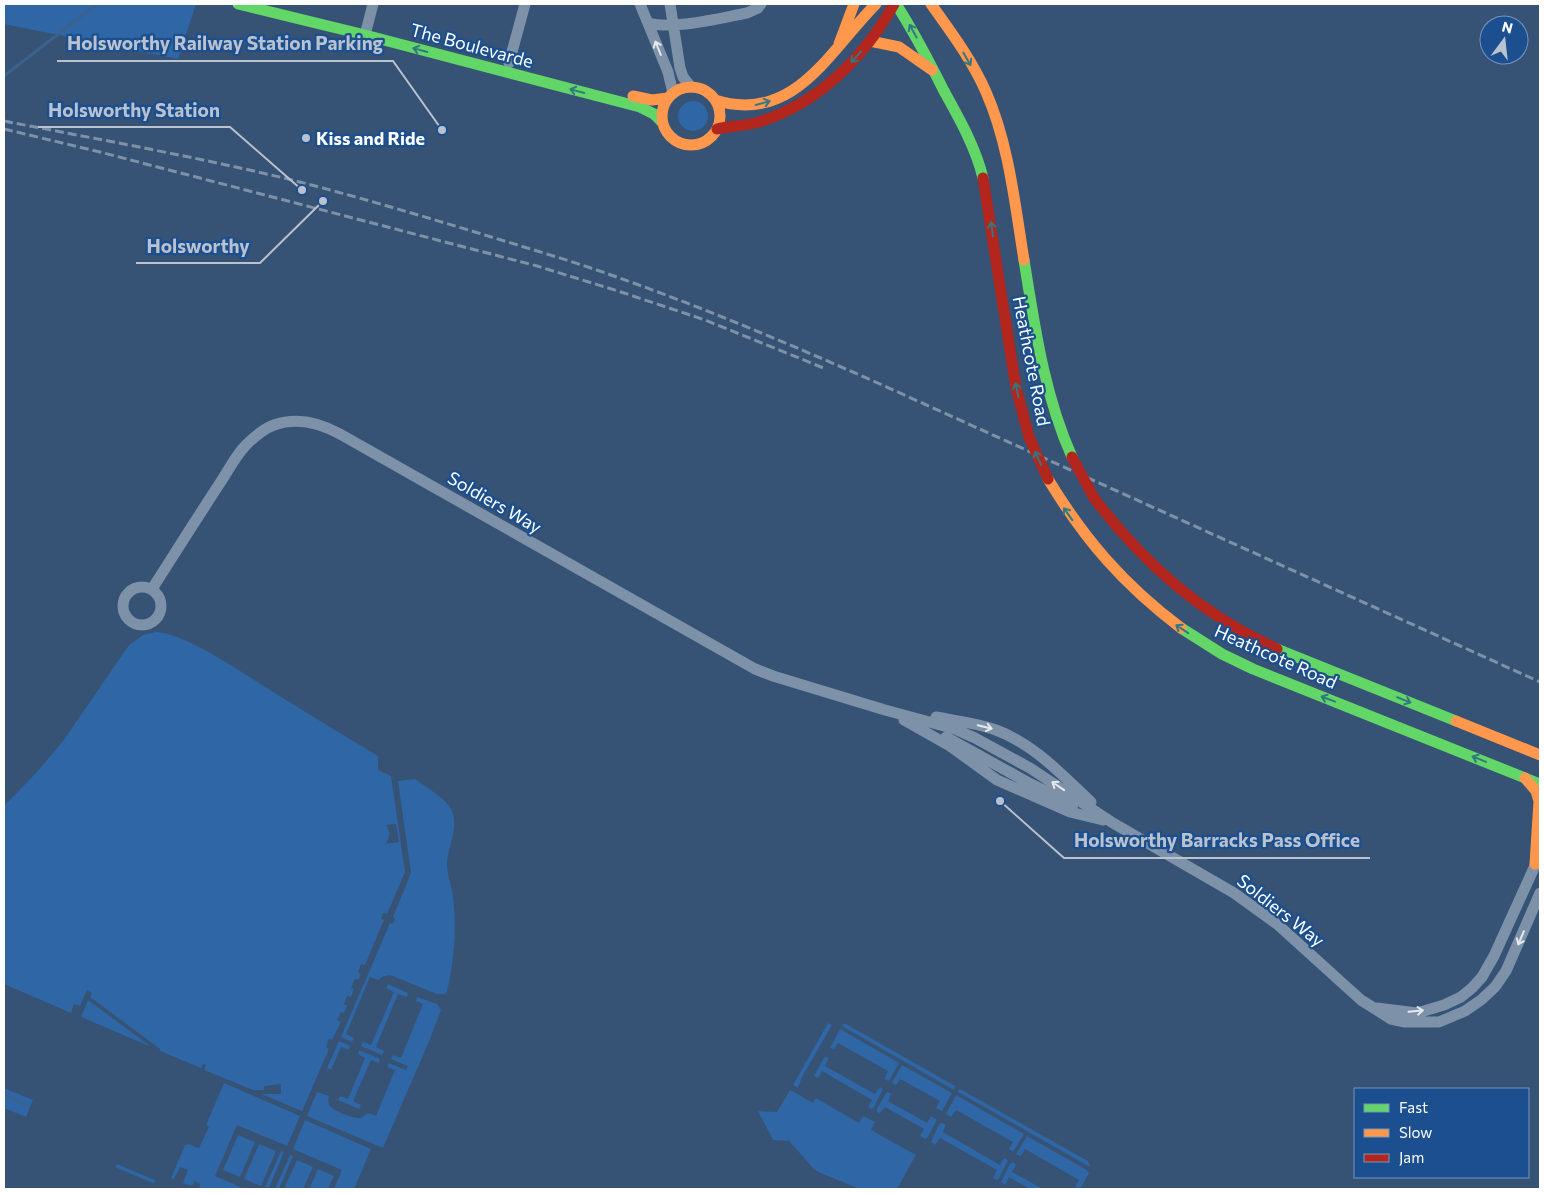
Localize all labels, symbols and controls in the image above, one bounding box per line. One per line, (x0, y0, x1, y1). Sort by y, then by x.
north arrow (1479, 15, 1529, 65)
text: N (1500, 17, 1515, 37)
street label: The Boulevarde (408, 18, 536, 72)
one-way arrow (908, 24, 917, 39)
callout: Holsworthy Railway Station Parking (57, 27, 393, 61)
text: Holsworthy Railway Station Parking (67, 31, 384, 54)
one-way arrow (653, 41, 662, 56)
one-way arrow (412, 44, 428, 54)
one-way arrow (850, 51, 862, 64)
one-way arrow (963, 51, 973, 65)
one-way arrow (569, 86, 585, 95)
callout: Holsworthy Station (38, 93, 230, 127)
text: Holsworthy Station (48, 98, 220, 121)
one-way arrow (754, 98, 770, 108)
place label: Kiss and Ride (316, 127, 425, 149)
marker: Kiss and Ride (300, 132, 312, 144)
one-way arrow (986, 221, 996, 237)
callout: Holsworthy (136, 229, 260, 263)
text: Holsworthy (146, 234, 250, 257)
street label: Heathcote Road (1009, 294, 1055, 428)
one-way arrow (1011, 382, 1021, 398)
one-way arrow (1033, 451, 1043, 466)
street label: Soldiers Way (444, 466, 546, 538)
one-way arrow (1063, 507, 1074, 521)
street label: Heathcote Road (1211, 619, 1341, 693)
one-way arrow (1175, 624, 1189, 634)
one-way arrow (1321, 694, 1337, 703)
one-way arrow (1396, 696, 1411, 705)
one-way arrow (976, 722, 992, 732)
one-way arrow (1472, 754, 1487, 763)
one-way arrow (1051, 781, 1065, 791)
callout: Holsworthy Barracks Pass Office (1064, 824, 1370, 858)
text: Holsworthy Barracks Pass Office (1074, 828, 1360, 851)
street label: Soldiers Way (1233, 869, 1329, 951)
one-way arrow (1516, 930, 1526, 945)
one-way arrow (1408, 1006, 1424, 1016)
legend (1354, 1088, 1529, 1178)
text: Fast (1399, 1098, 1428, 1116)
text: Slow (1399, 1123, 1432, 1141)
text: Jam (1399, 1148, 1424, 1166)

